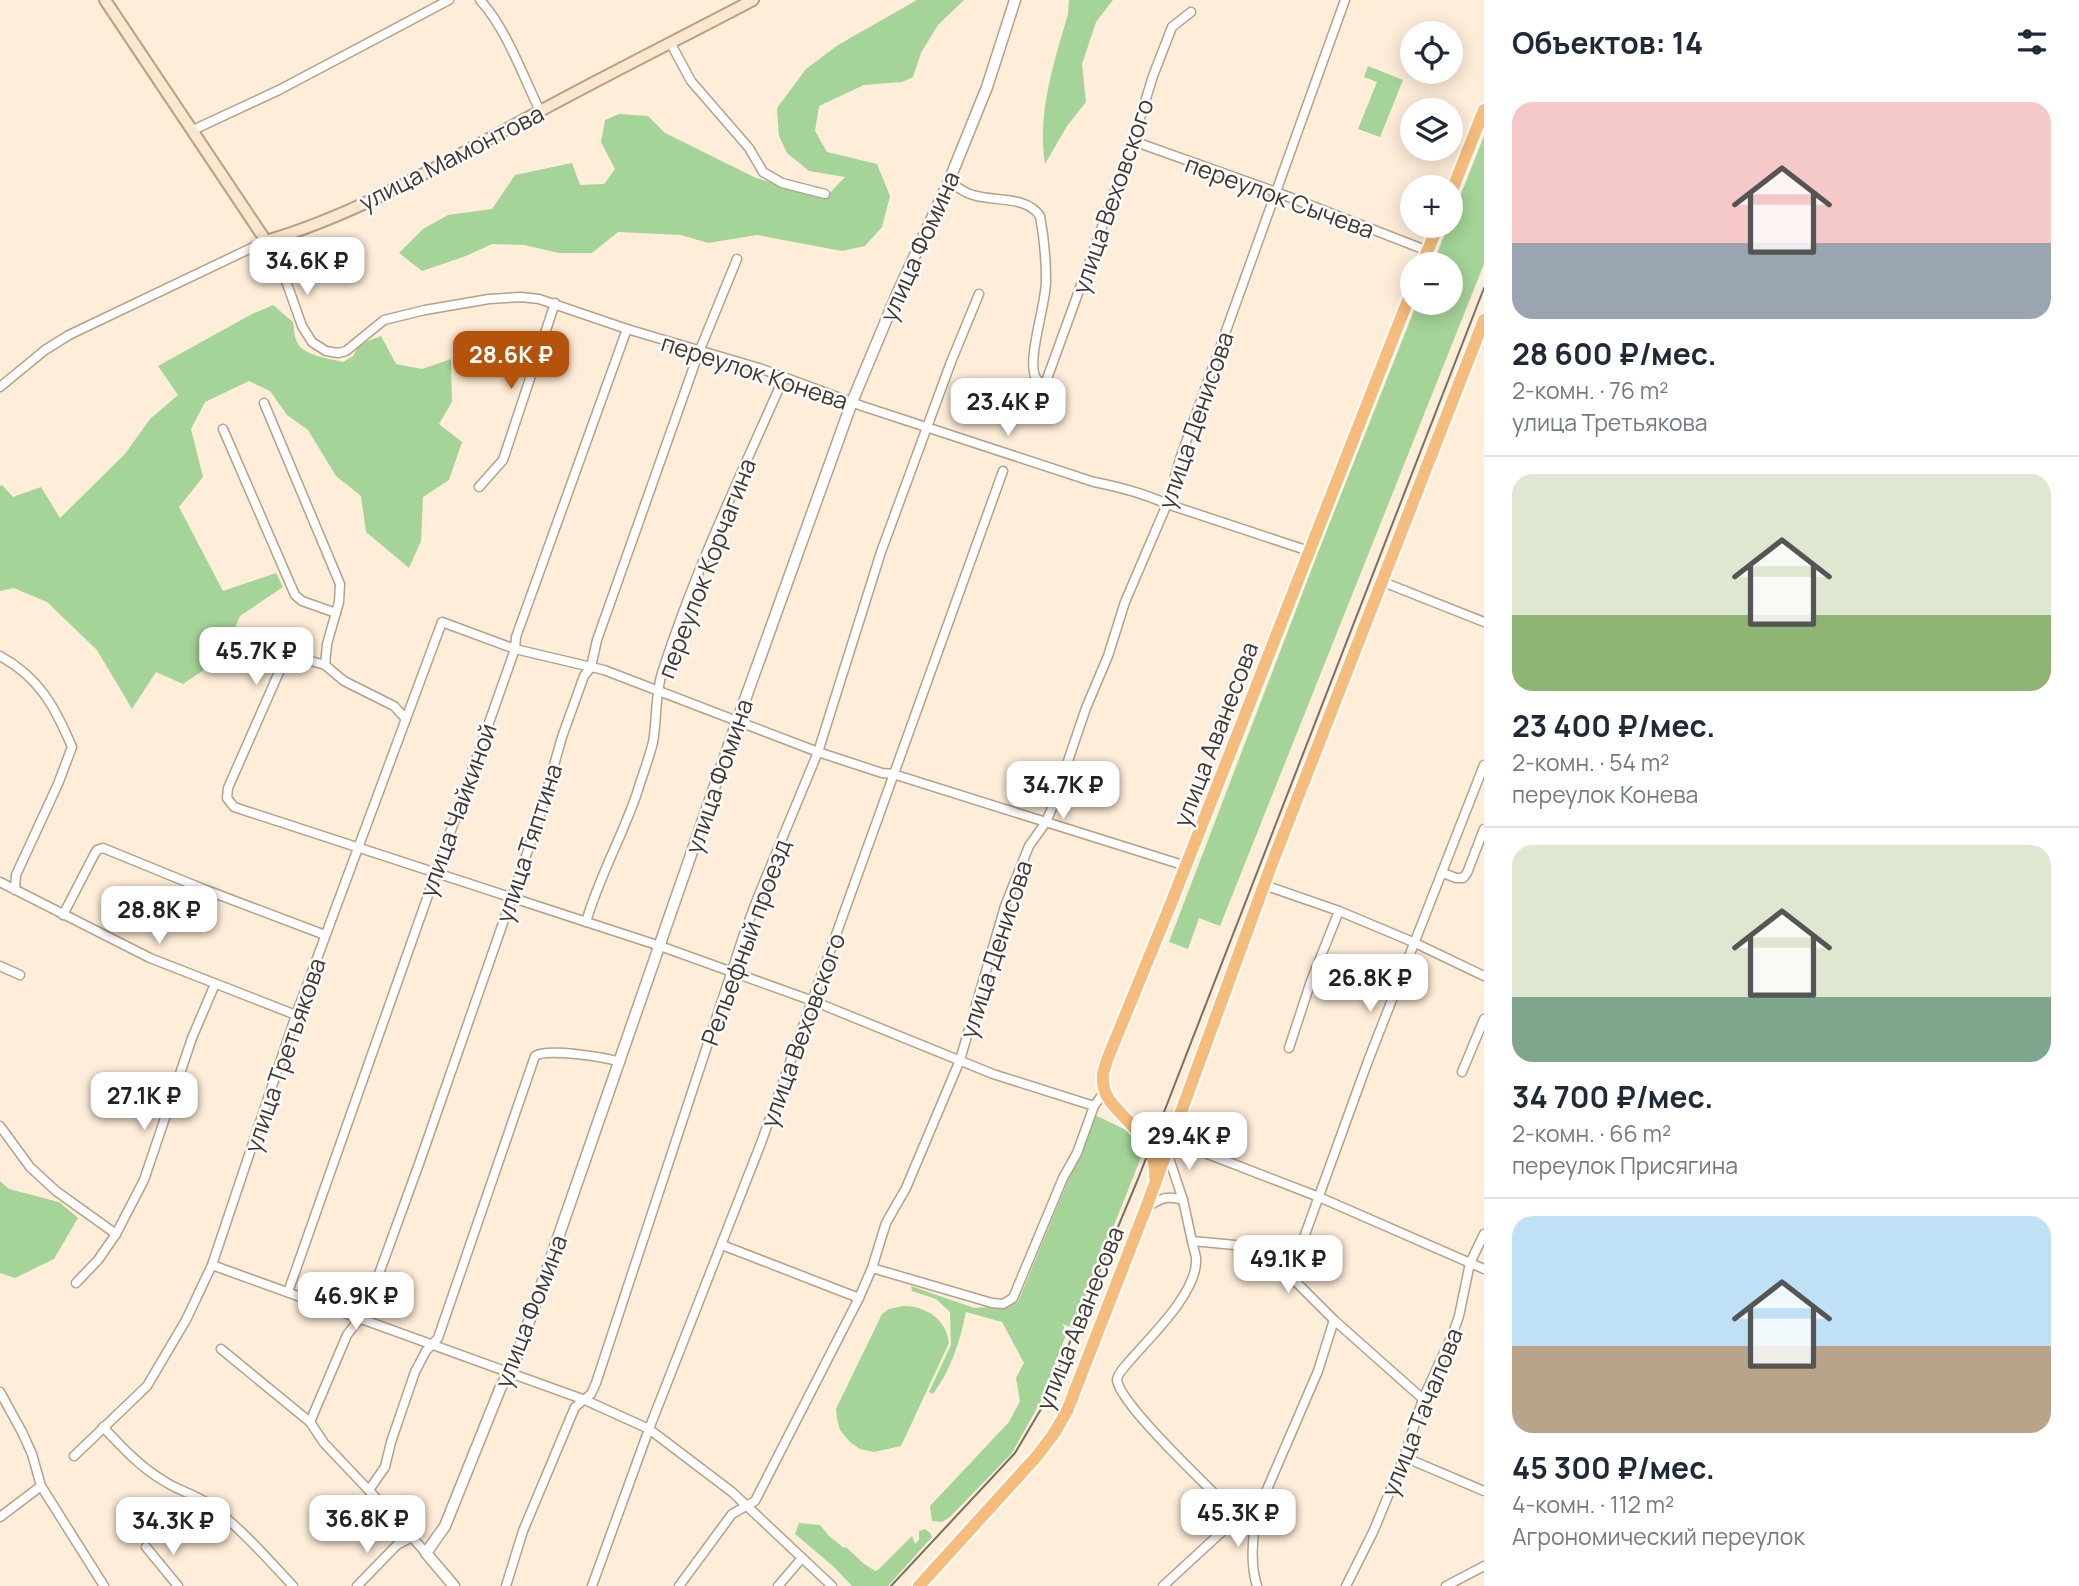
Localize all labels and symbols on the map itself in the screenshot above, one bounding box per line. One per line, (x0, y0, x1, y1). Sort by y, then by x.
street label: улица Веховского (1063, 94, 1161, 298)
street label: улица Мамонтова (353, 96, 549, 218)
street label: переулок Сычева (1181, 146, 1379, 246)
street label: улица Фомина (871, 165, 967, 327)
pin: 34.6K ₽ (242, 238, 372, 297)
street label: переулок Конева (657, 325, 853, 417)
street label: улица Денисова (1149, 327, 1241, 513)
pin: 28.6K ₽ (446, 332, 576, 391)
pin: 23.4K ₽ (943, 378, 1073, 438)
street label: переулок Корчагина (649, 453, 763, 683)
pin: 45.7K ₽ (191, 628, 321, 687)
street label: улица Аванесова (1165, 637, 1265, 831)
street label: улица Фомина (676, 694, 760, 858)
street label: улица Чайкиной (410, 719, 504, 901)
street label: улица Тяптина (487, 759, 569, 927)
pin: 34.7K ₽ (998, 762, 1128, 821)
street label: Рельефный проезд (692, 834, 798, 1050)
street label: улица Денисова (951, 856, 1039, 1042)
pin: 28.8K ₽ (94, 886, 224, 946)
street label: улица Веховского (752, 928, 852, 1132)
street label: улица Третьякова (235, 953, 333, 1157)
pin: 26.8K ₽ (1305, 954, 1435, 1014)
pin: 27.1K ₽ (79, 1072, 209, 1132)
pin: 29.4K ₽ (1124, 1112, 1254, 1172)
street label: улица Аванесова (1027, 1221, 1131, 1415)
street label: улица Фомина (486, 1230, 574, 1392)
pin: 49.1K ₽ (1223, 1236, 1353, 1295)
pin: 46.9K ₽ (291, 1272, 421, 1332)
street label: улица Тачалова (1372, 1323, 1470, 1501)
pin: 45.3K ₽ (1173, 1490, 1303, 1549)
pin: 36.8K ₽ (302, 1496, 432, 1555)
pin: 34.3K ₽ (108, 1498, 238, 1557)

